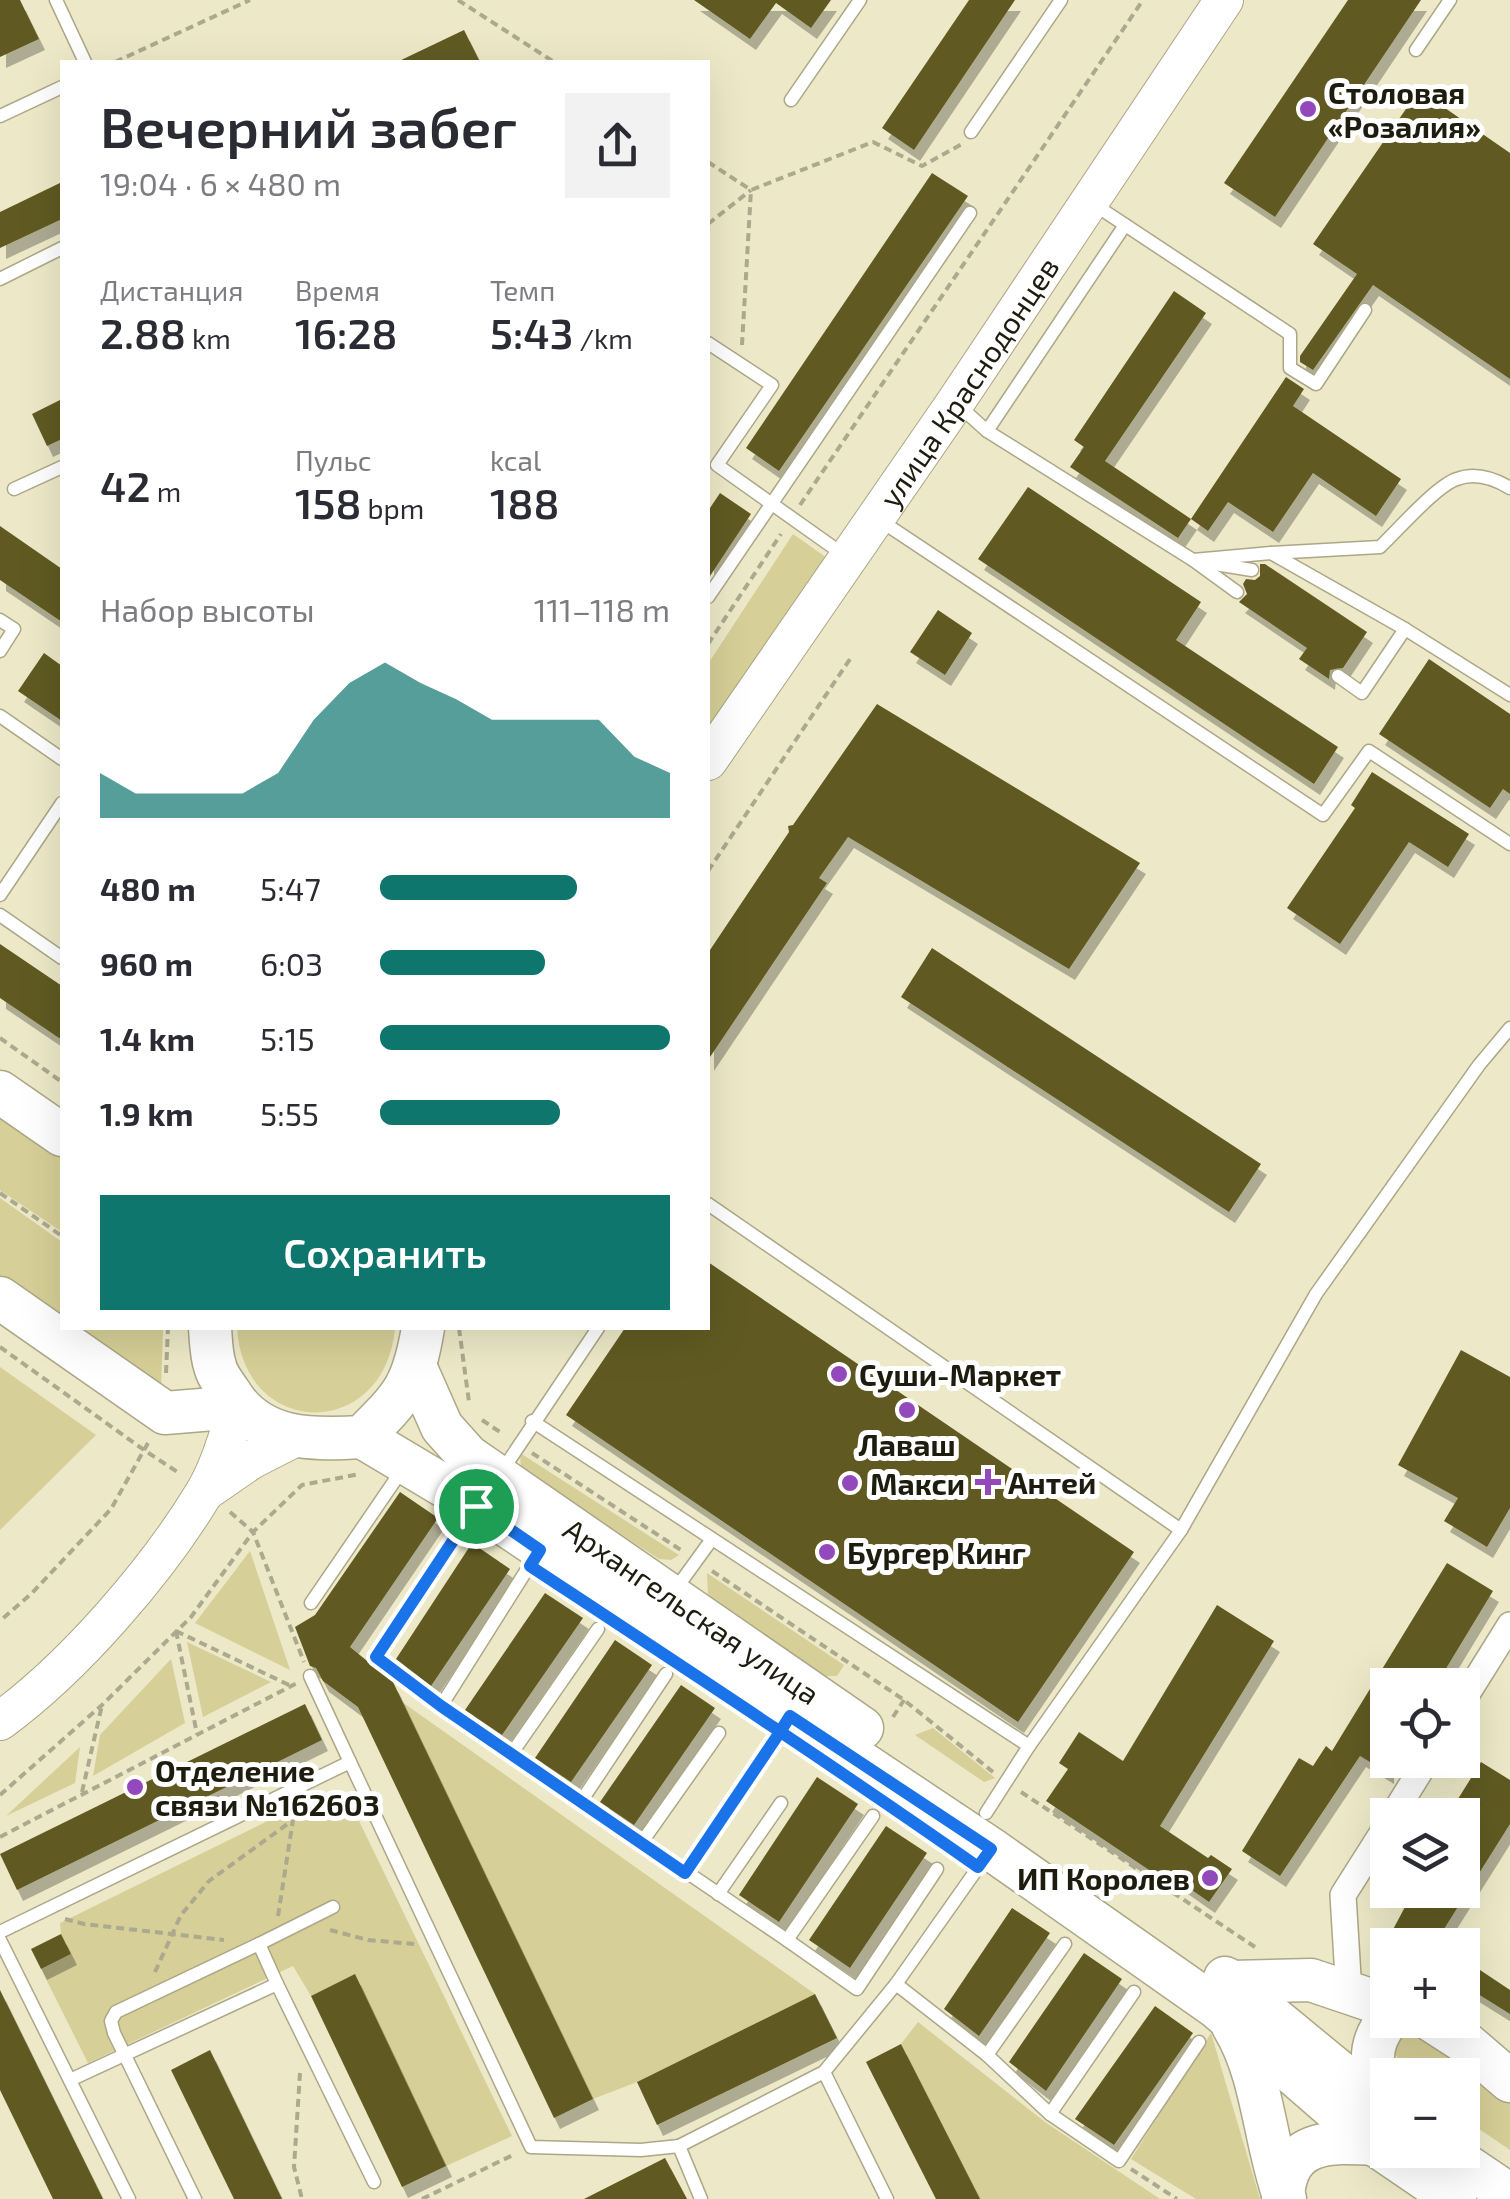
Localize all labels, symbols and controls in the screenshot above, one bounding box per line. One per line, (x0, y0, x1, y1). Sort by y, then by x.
place label: Столовая «Розалия» (1328, 74, 1481, 144)
text: Вечерний забег (100, 93, 517, 159)
button: share (565, 93, 670, 198)
marker: Столовая «Розалия» (1297, 98, 1319, 120)
text: 19:04 · 6 × 480 m (100, 164, 341, 202)
street label: улица Краснодонцев (871, 250, 1066, 514)
text: Дистанция (100, 273, 243, 307)
text: Время (295, 273, 380, 307)
text: Темп (490, 273, 555, 307)
text: 2.88 (100, 307, 186, 357)
text: 16:28 (295, 307, 397, 357)
text: 5:43 (490, 307, 573, 357)
text: km (186, 321, 231, 355)
text: /km (573, 321, 633, 355)
text: Пульс (295, 443, 372, 477)
text: kcal (490, 443, 541, 477)
text: 42 (100, 460, 150, 510)
text: m (150, 474, 181, 508)
text: 158 (295, 477, 361, 527)
text: 188 (490, 477, 559, 527)
text: bpm (361, 491, 424, 525)
text: Набор высоты (100, 590, 315, 628)
text: 111–118 m (534, 590, 670, 628)
text: 480 m (100, 869, 196, 907)
text: 5:47 (260, 869, 321, 907)
text: 960 m (100, 944, 193, 982)
text: 6:03 (260, 944, 323, 982)
text: 1.4 km (100, 1019, 195, 1057)
text: 5:15 (260, 1019, 315, 1057)
text: 1.9 km (100, 1094, 194, 1132)
text: 5:55 (260, 1094, 319, 1132)
button: Сохранить (100, 1195, 670, 1310)
place label: Суши-Маркет (859, 1356, 1061, 1393)
marker: Суши-Маркет (828, 1363, 850, 1385)
marker: Лаваш (896, 1399, 918, 1421)
place label: Лаваш (858, 1426, 956, 1462)
pin (434, 1464, 519, 1549)
place label: Антей (1008, 1464, 1096, 1500)
place label: Макси (870, 1465, 965, 1501)
marker: Антей (977, 1471, 999, 1493)
marker: Макси (839, 1472, 861, 1494)
icon: arrive (449, 1479, 504, 1534)
street label: Архангельская улица (557, 1510, 827, 1711)
place label: Бургер Кинг (847, 1534, 1026, 1571)
marker: Бургер Кинг (816, 1541, 838, 1563)
map controls (1370, 1668, 1480, 2168)
button: locate (1370, 1668, 1480, 1778)
place label: Отделение связи №162603 (155, 1752, 380, 1822)
marker: Отделение связи №162603 (124, 1776, 146, 1798)
button: layers (1370, 1798, 1480, 1908)
place label: ИП Королев (1017, 1860, 1190, 1896)
marker: ИП Королев (1199, 1867, 1221, 1889)
button: + (1370, 1928, 1480, 2038)
button: − (1370, 2058, 1480, 2168)

